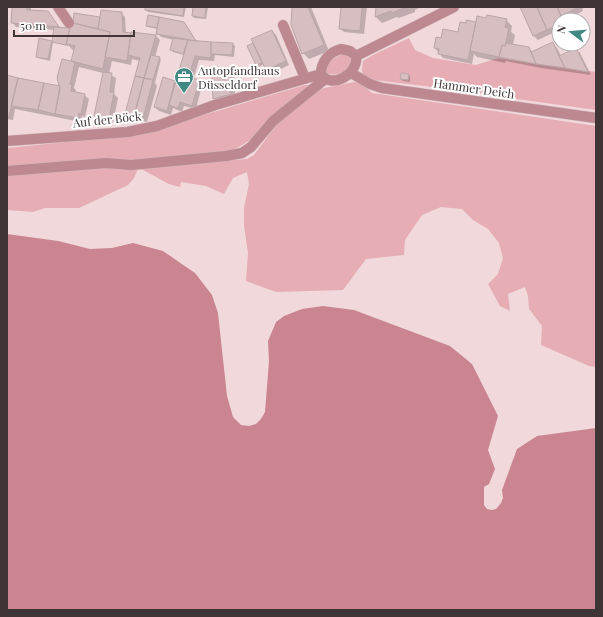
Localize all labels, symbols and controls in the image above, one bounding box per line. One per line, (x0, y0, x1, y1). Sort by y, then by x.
scale bar (14, 12, 134, 38)
north arrow (551, 12, 591, 52)
text: 50 m (20, 17, 46, 33)
text: N (553, 23, 569, 35)
place label: Autopfandhaus Düsseldorf (197, 62, 279, 92)
office icon: Autopfandhaus Düsseldorf (173, 66, 195, 94)
street label: Hammer Deich (432, 74, 516, 102)
street label: Auf der Böck (71, 107, 142, 131)

